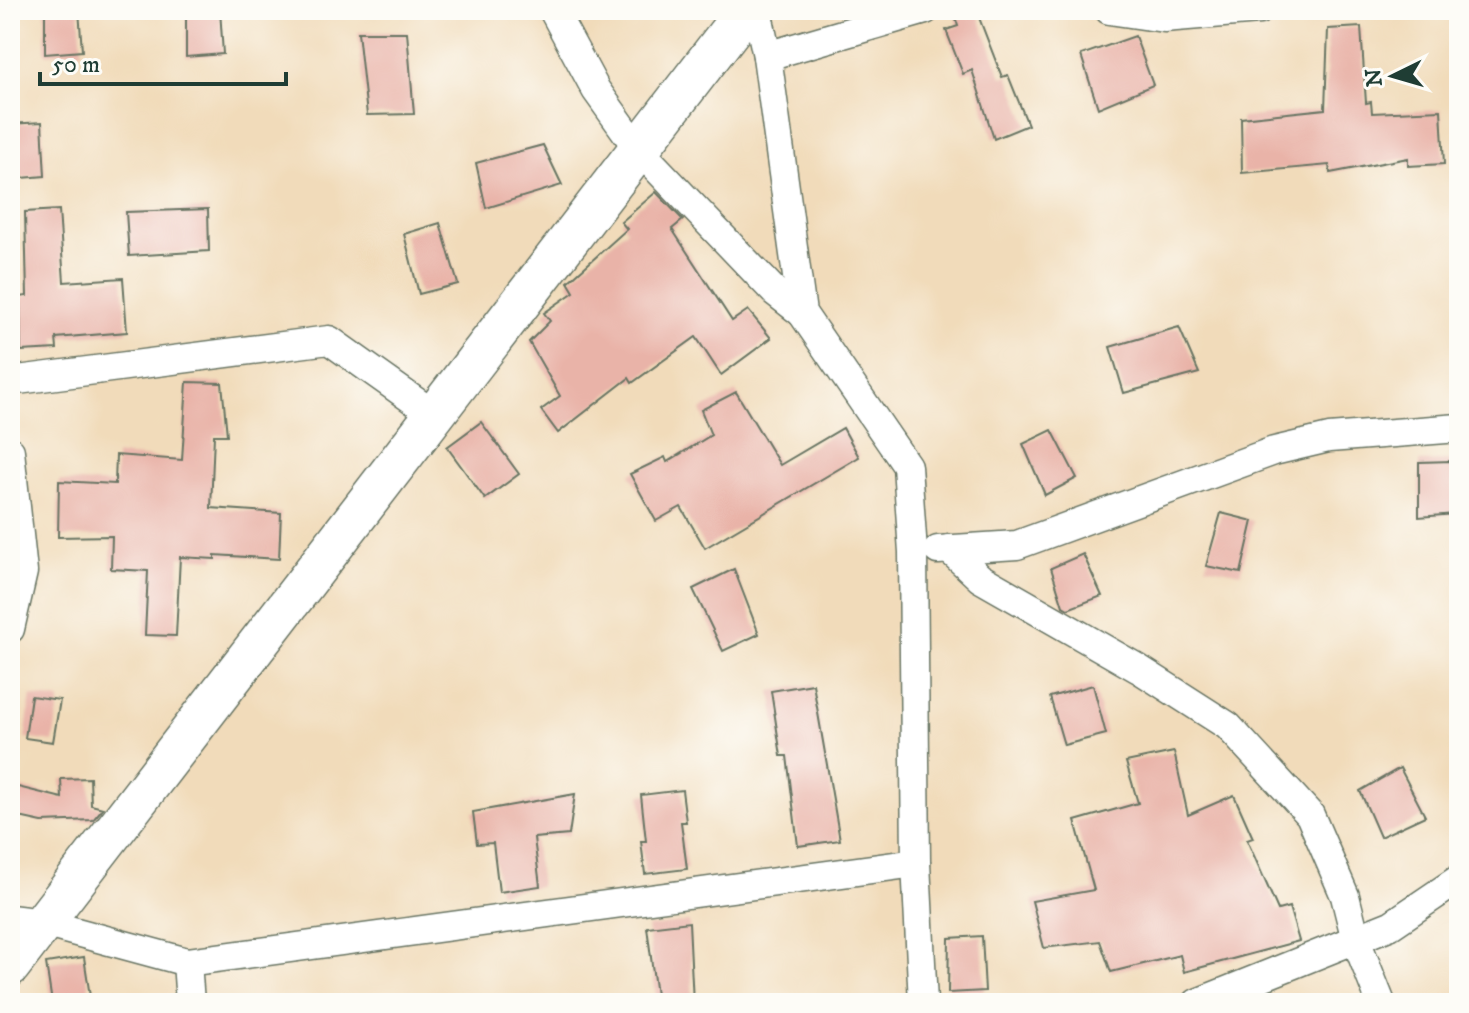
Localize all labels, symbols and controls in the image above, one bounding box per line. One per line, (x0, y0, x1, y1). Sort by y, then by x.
scale bar (40, 36, 286, 86)
north arrow (1353, 36, 1433, 116)
text: 50 m (52, 50, 100, 80)
text: N (1360, 67, 1389, 88)

